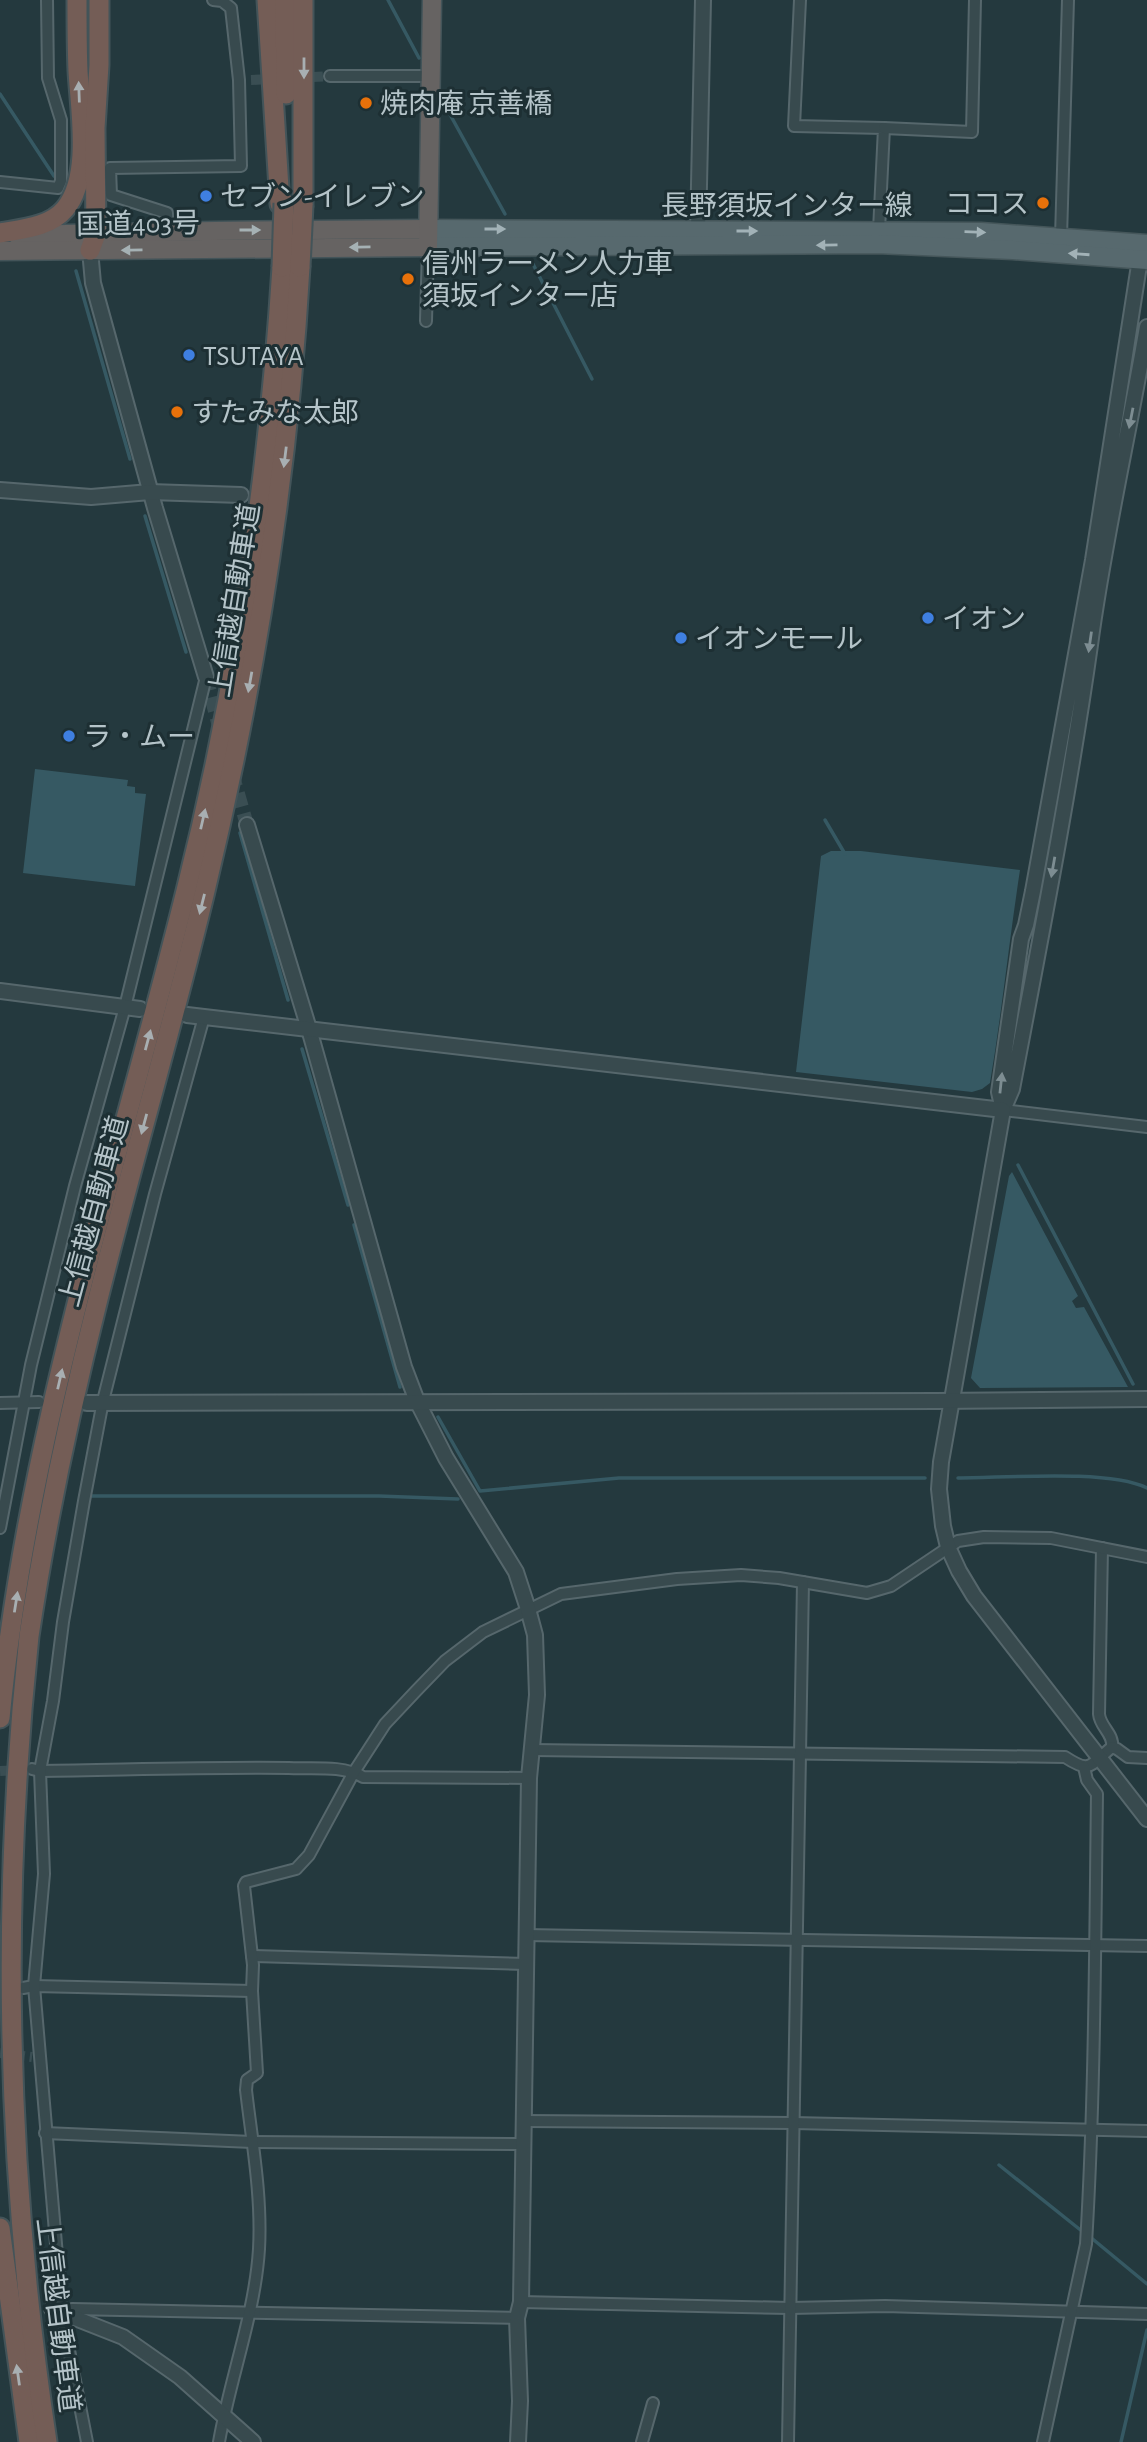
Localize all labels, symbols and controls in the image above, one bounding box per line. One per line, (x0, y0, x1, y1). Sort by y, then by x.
one-way arrow (298, 57, 310, 79)
one-way arrow (74, 81, 85, 103)
place label: 焼肉庵 京善橋 (380, 89, 553, 119)
marker: 焼肉庵 京善橋 (358, 95, 374, 111)
place label: セブン-イレブン (220, 182, 425, 212)
marker: セブン-イレブン (198, 188, 214, 204)
street label: 長野須坂インター線 (661, 191, 913, 221)
place label: ココス (945, 191, 1029, 219)
marker: ココス (1035, 195, 1051, 211)
street label: 国道403号 (76, 208, 200, 240)
one-way arrow (485, 223, 507, 235)
one-way arrow (239, 225, 261, 236)
one-way arrow (737, 225, 759, 237)
one-way arrow (964, 227, 986, 238)
one-way arrow (816, 239, 838, 250)
one-way arrow (348, 242, 370, 253)
one-way arrow (121, 244, 143, 256)
place label: 信州ラーメン人力車 須坂インター店 (422, 249, 673, 311)
one-way arrow (1068, 249, 1090, 260)
marker: 信州ラーメン人力車 須坂インター店 (400, 271, 416, 287)
place label: TSUTAYA (203, 343, 304, 371)
marker: TSUTAYA (181, 347, 197, 363)
place label: すたみな太郎 (191, 398, 359, 428)
marker: すたみな太郎 (169, 404, 185, 420)
one-way arrow (1125, 407, 1136, 429)
one-way arrow (279, 446, 290, 468)
street label: 上信越自動車道 (205, 501, 265, 699)
place label: イオン (942, 606, 1026, 634)
marker: イオン (920, 610, 936, 626)
place label: イオンモール (695, 626, 863, 654)
marker: イオンモール (673, 630, 689, 646)
one-way arrow (1085, 631, 1096, 653)
one-way arrow (245, 671, 256, 693)
place label: ラ・ムー (83, 724, 195, 752)
marker: ラ・ムー (61, 728, 77, 744)
one-way arrow (198, 808, 209, 830)
one-way arrow (1048, 856, 1059, 878)
one-way arrow (196, 893, 207, 915)
one-way arrow (143, 1029, 154, 1051)
one-way arrow (996, 1072, 1007, 1094)
street label: 上信越自動車道 (54, 1113, 134, 1310)
one-way arrow (138, 1114, 149, 1136)
one-way arrow (55, 1368, 66, 1390)
one-way arrow (10, 1591, 21, 1613)
street label: 上信越自動車道 (31, 2216, 85, 2414)
one-way arrow (13, 2363, 24, 2385)

